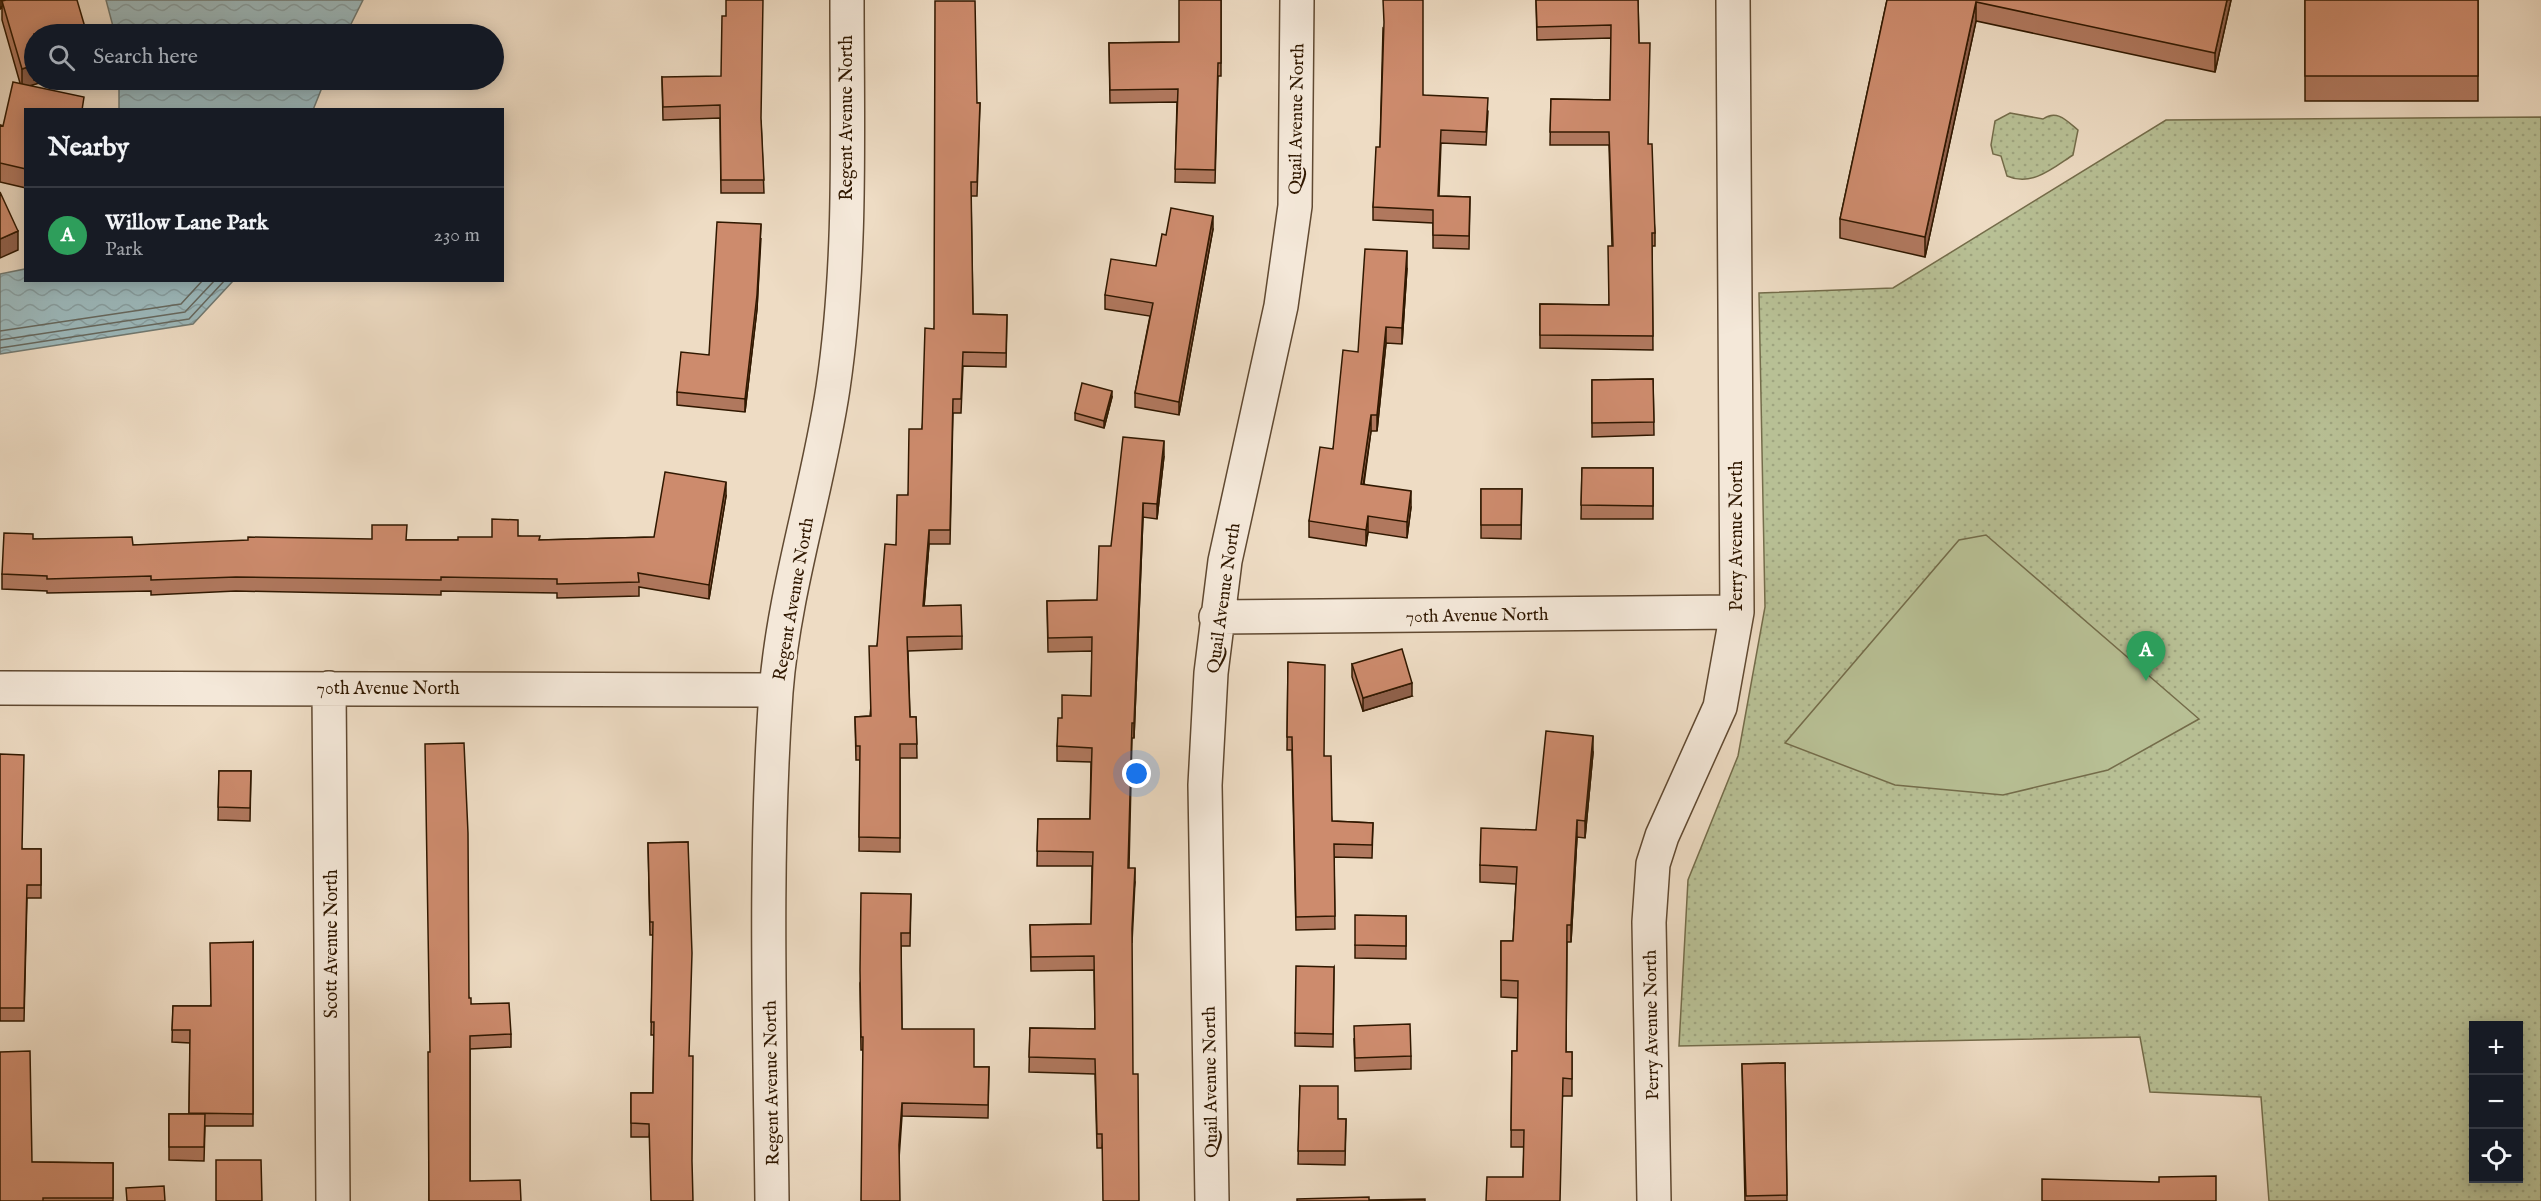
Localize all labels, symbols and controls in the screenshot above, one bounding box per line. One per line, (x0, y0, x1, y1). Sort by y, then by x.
search box (24, 24, 504, 90)
street label: Regent Avenue North (836, 35, 859, 201)
icon: search (45, 41, 78, 74)
text: Search here (93, 43, 198, 71)
street label: Quail Avenue North (1285, 43, 1310, 195)
text: Nearby (48, 131, 129, 164)
text: Willow Lane Park (105, 209, 268, 237)
text: A (61, 223, 74, 248)
text: 230 m (434, 223, 480, 248)
text: Park (105, 237, 143, 262)
street label: Perry Avenue North (1726, 460, 1749, 611)
street label: Regent Avenue North (769, 515, 820, 683)
street label: Quail Avenue North (1203, 521, 1246, 675)
street label: 70th Avenue North (1405, 604, 1549, 629)
pin: A (2126, 632, 2166, 681)
street label: 70th Avenue North (317, 678, 460, 701)
your location (1122, 759, 1151, 788)
street label: Scott Avenue North (321, 869, 344, 1018)
street label: Perry Avenue North (1640, 949, 1665, 1100)
street label: Regent Avenue North (760, 1000, 785, 1166)
street label: Quail Avenue North (1199, 1006, 1224, 1158)
map controls (2469, 1021, 2523, 1183)
button: + (2469, 1021, 2523, 1075)
button: − (2469, 1075, 2523, 1129)
button: locate (2469, 1129, 2523, 1183)

